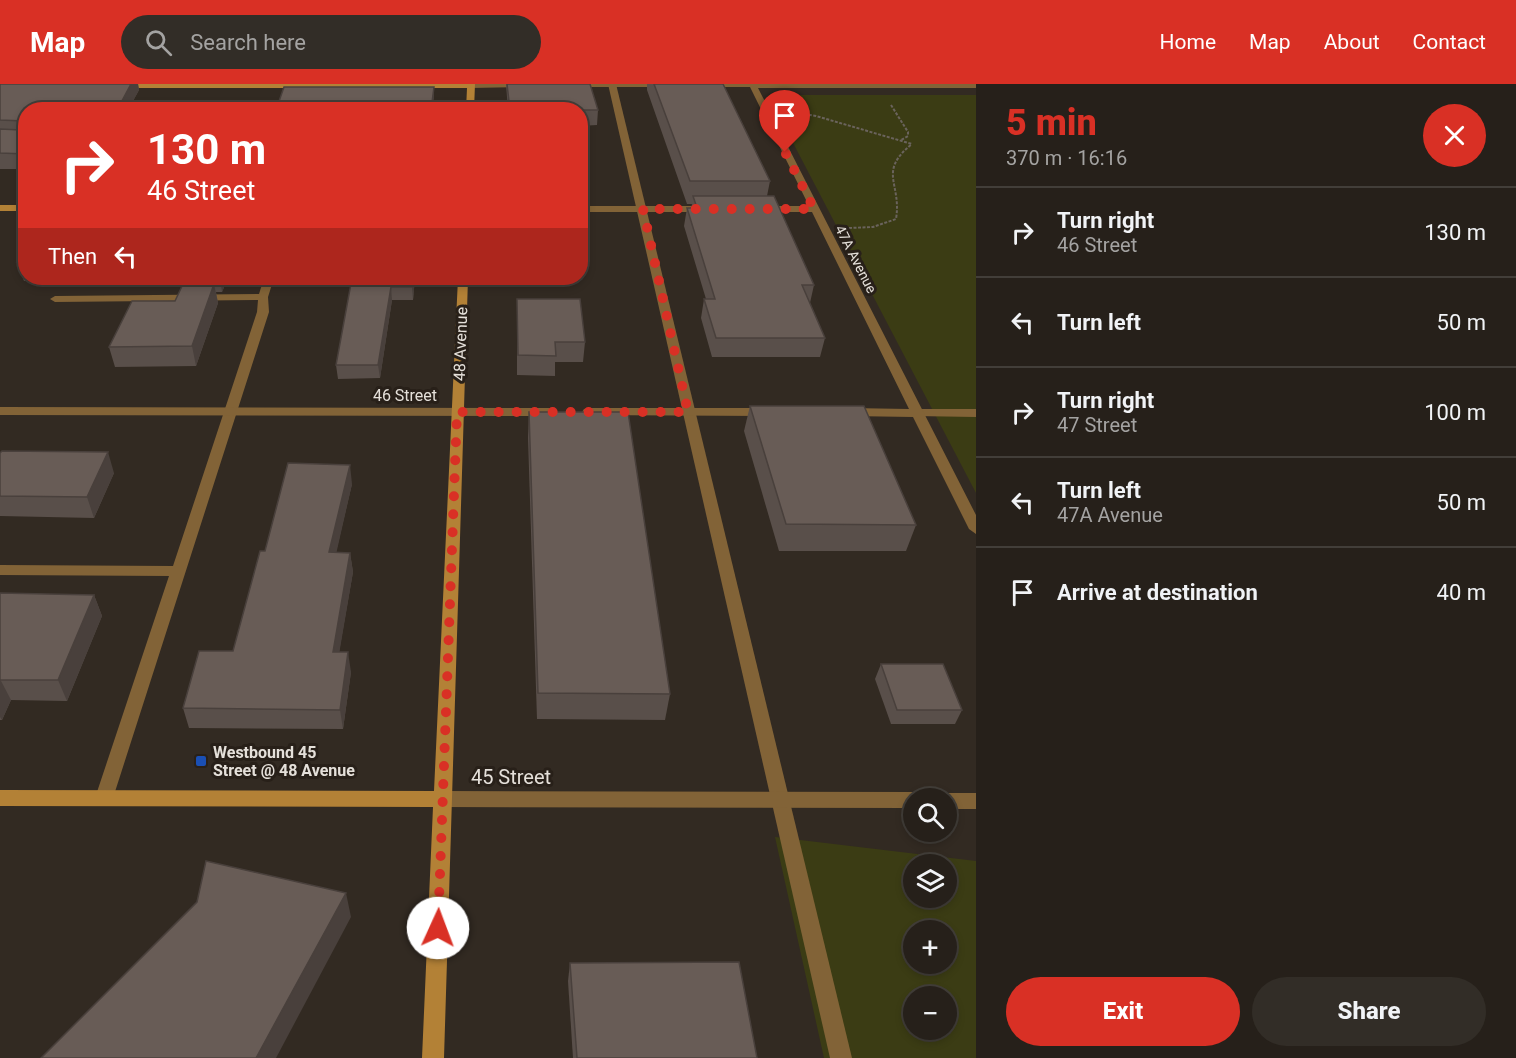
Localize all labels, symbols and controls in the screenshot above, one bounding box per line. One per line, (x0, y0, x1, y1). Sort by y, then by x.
search box (121, 15, 541, 69)
text: Map (30, 26, 85, 59)
icon: search (142, 26, 175, 59)
text: Search here (190, 30, 306, 55)
text: Home (1160, 30, 1216, 54)
text: Map (1249, 30, 1291, 54)
text: About (1324, 30, 1380, 54)
text: Contact (1413, 30, 1486, 54)
pin (759, 90, 810, 152)
icon: arrive (768, 99, 801, 132)
text: 5 min (1006, 102, 1097, 144)
button: close (1423, 104, 1486, 167)
text: 130 m (147, 125, 266, 174)
icon: right (48, 126, 126, 204)
text: 370 m · 16:16 (1006, 146, 1127, 170)
text: 46 Street (147, 175, 255, 207)
text: Turn right (1057, 208, 1154, 233)
icon: right (1006, 216, 1039, 249)
text: 130 m (1424, 220, 1486, 245)
street label: 47A Avenue (832, 222, 880, 296)
text: 46 Street (1057, 233, 1137, 257)
icon: left (109, 240, 142, 273)
text: Then (48, 244, 97, 269)
icon: left (1006, 306, 1039, 339)
street label: 48 Avenue (450, 307, 471, 381)
text: Turn left (1057, 310, 1141, 335)
text: 50 m (1437, 310, 1486, 335)
street label: 46 Street (373, 386, 437, 405)
text: Turn right (1057, 388, 1154, 413)
icon: right (1006, 396, 1039, 429)
text: 100 m (1424, 400, 1486, 425)
text: 47 Street (1057, 413, 1137, 437)
text: Turn left (1057, 478, 1141, 503)
icon: left (1006, 486, 1039, 519)
text: 50 m (1437, 490, 1486, 515)
text: 47A Avenue (1057, 503, 1163, 527)
icon: arrive (1006, 576, 1039, 609)
text: Arrive at destination (1057, 580, 1258, 605)
text: 40 m (1437, 580, 1486, 605)
place label: Westbound 45 Street @ 48 Avenue (213, 743, 355, 780)
marker: Westbound 45 Street @ 48 Avenue (194, 754, 208, 768)
street label: 45 Street (471, 765, 551, 789)
map controls (903, 788, 957, 1040)
button: search (903, 788, 957, 842)
button: layers (903, 854, 957, 908)
position arrow (406, 896, 470, 960)
button: + (903, 920, 957, 974)
button: Exit (1006, 977, 1240, 1046)
button: Share (1252, 977, 1486, 1046)
button: − (903, 986, 957, 1040)

